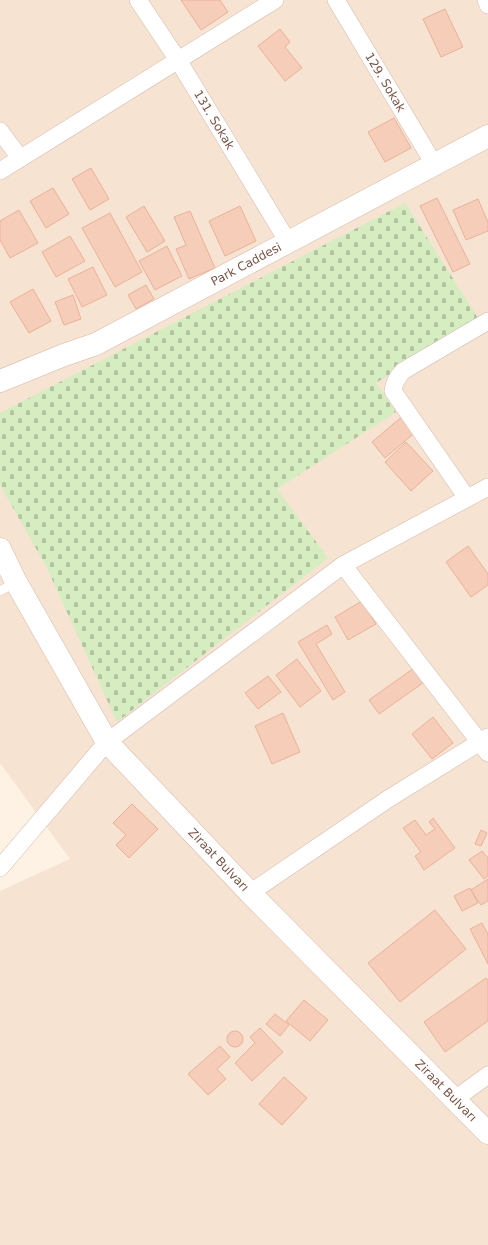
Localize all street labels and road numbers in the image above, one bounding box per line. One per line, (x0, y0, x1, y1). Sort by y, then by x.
street label: 129. Sokak (362, 50, 408, 115)
street label: 131. Sokak (191, 88, 237, 152)
street label: Park Caddesi (209, 240, 284, 289)
street label: Ziraat Bulvarı (185, 825, 252, 894)
street label: Ziraat Bulvarı (412, 1057, 480, 1125)

